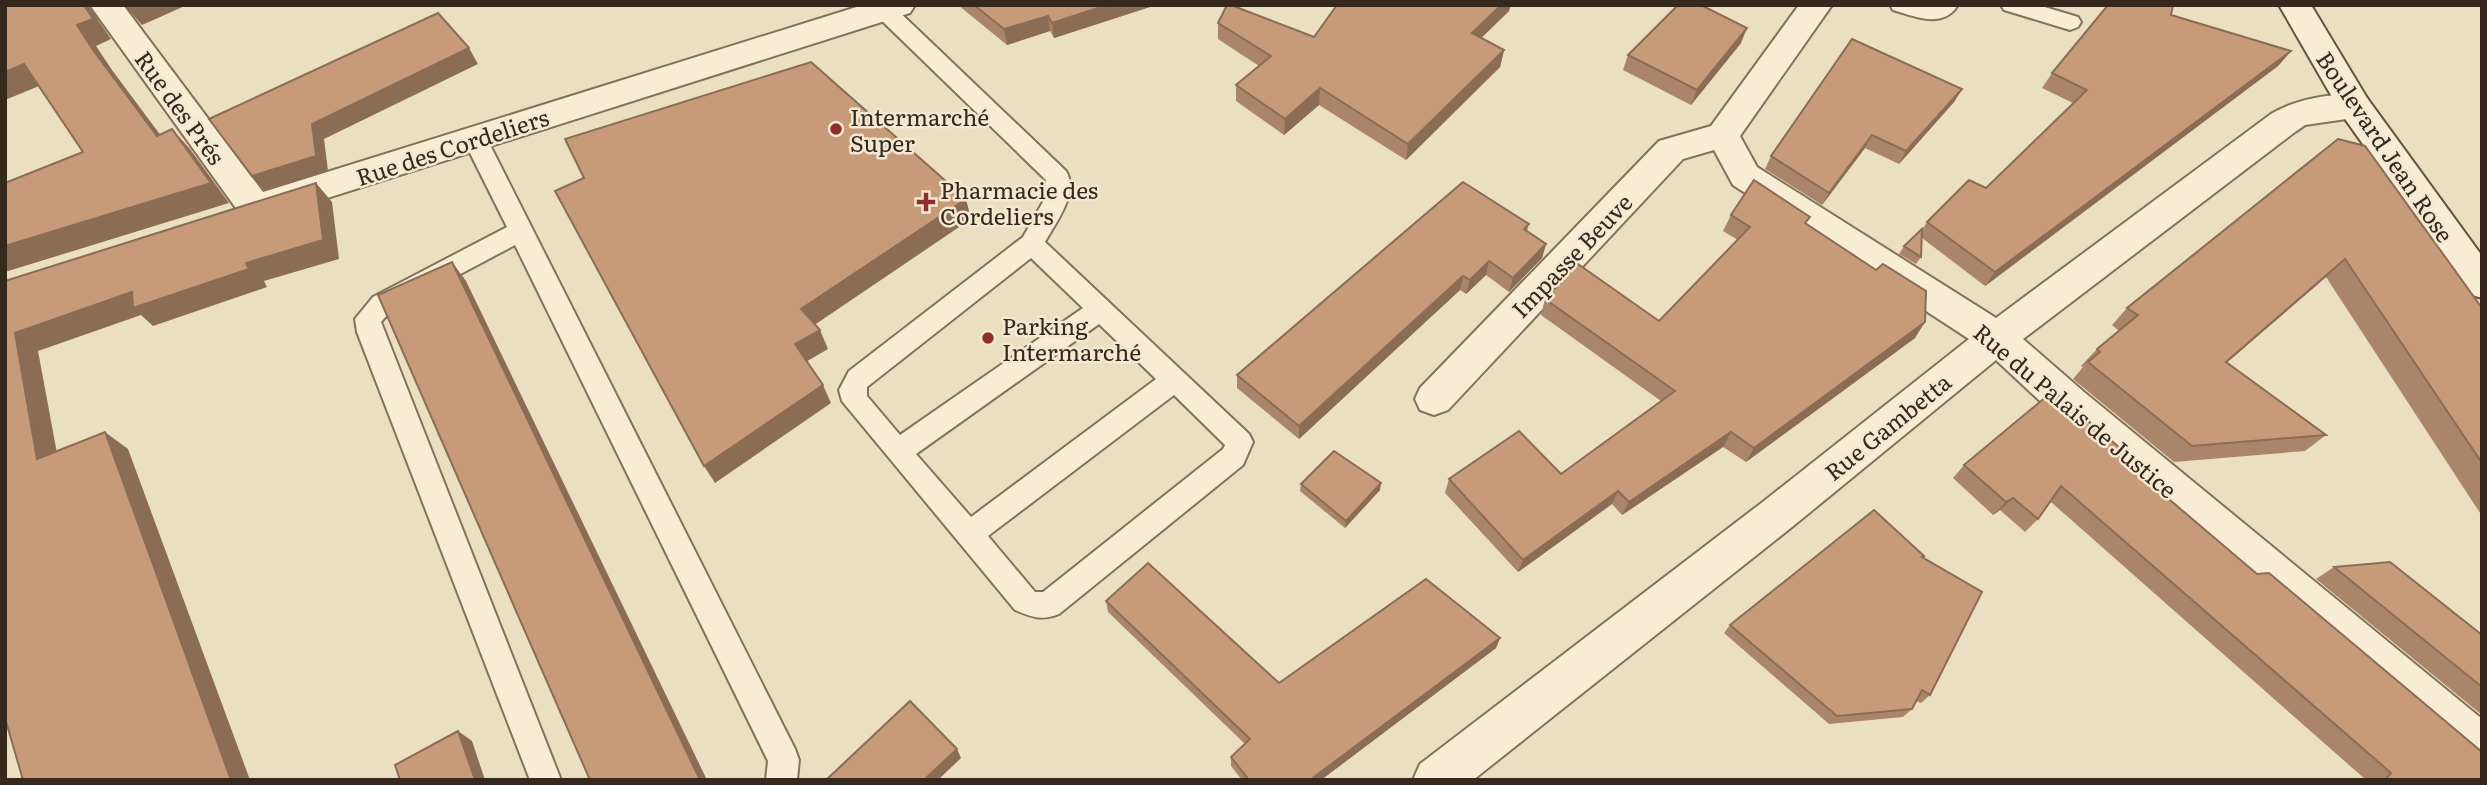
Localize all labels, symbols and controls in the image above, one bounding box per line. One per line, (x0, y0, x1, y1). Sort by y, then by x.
street label: Rue des Prés (128, 43, 234, 171)
street label: Boulevard Jean Rose (2309, 44, 2463, 249)
street label: Rue des Cordeliers (351, 99, 553, 193)
place label: Intermarché Super (850, 99, 989, 159)
marker: Intermarché Super (828, 121, 844, 137)
place label: Pharmacie des Cordeliers (940, 172, 1098, 232)
street label: Impasse Beuve (1503, 185, 1639, 325)
marker: Pharmacie des Cordeliers (918, 194, 934, 210)
place label: Parking Intermarché (1002, 308, 1141, 368)
street label: Rue du Palais de Justice (1967, 315, 2185, 505)
marker: Parking Intermarché (980, 330, 996, 346)
street label: Rue Gambetta (1816, 364, 1958, 488)

